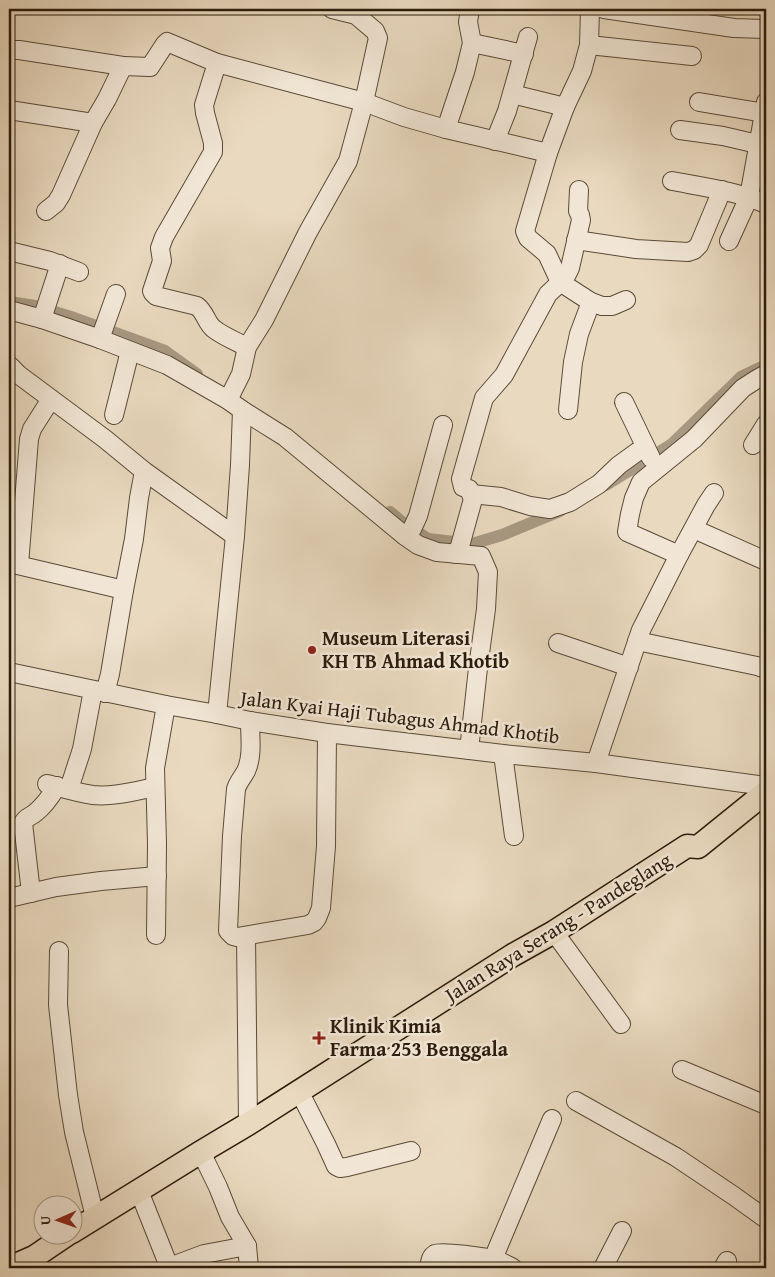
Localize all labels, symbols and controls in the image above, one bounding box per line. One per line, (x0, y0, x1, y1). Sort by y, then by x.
place label: Museum Literasi KH TB Ahmad Khotib (322, 623, 509, 675)
marker: Museum Literasi KH TB Ahmad Khotib (306, 644, 318, 656)
street label: Jalan Kyai Haji Tubagus Ahmad Khotib (236, 682, 561, 750)
street label: Jalan Raya Serang - Pandeglang (436, 845, 677, 1010)
place label: Klinik Kimia Farma 253 Benggala (330, 1011, 509, 1063)
marker: Klinik Kimia Farma 253 Benggala (312, 1031, 326, 1045)
north arrow (32, 1194, 82, 1244)
text: U (35, 1215, 55, 1226)

